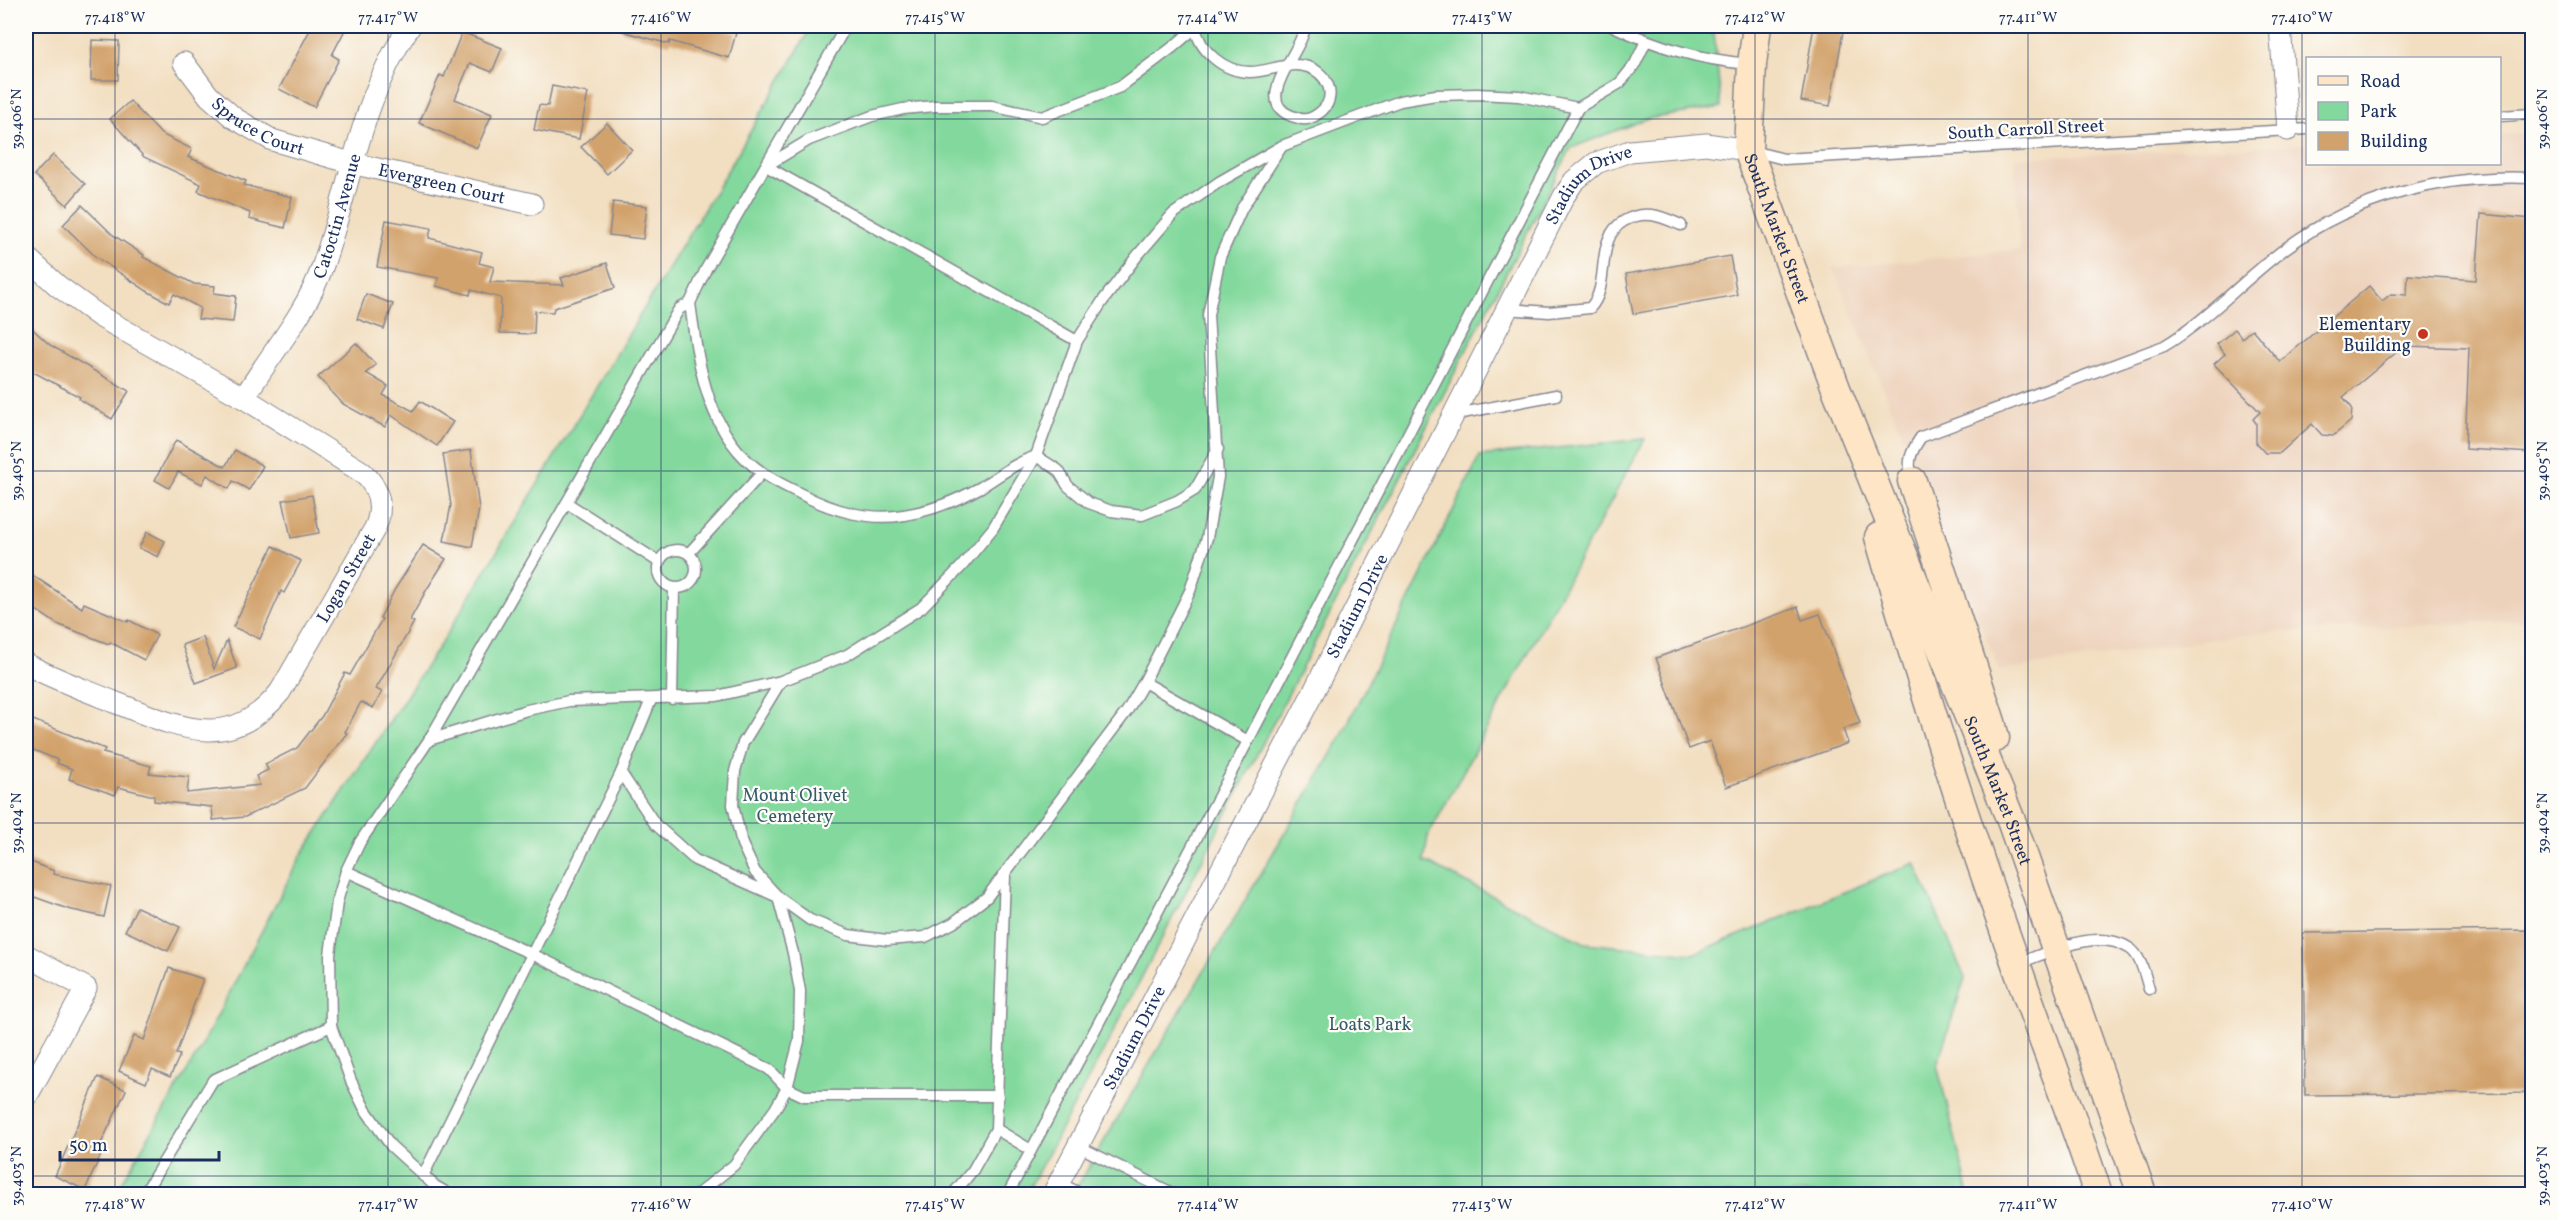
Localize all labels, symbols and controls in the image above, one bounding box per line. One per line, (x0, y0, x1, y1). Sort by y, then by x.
text: 77.418°W (85, 8, 145, 29)
text: 77.417°W (358, 8, 418, 29)
text: 77.416°W (631, 8, 691, 29)
text: 77.415°W (905, 8, 965, 29)
text: 77.414°W (1177, 8, 1239, 29)
text: 77.413°W (1452, 8, 1512, 29)
text: 77.412°W (1725, 8, 1785, 29)
text: 77.411°W (1999, 8, 2057, 29)
text: 77.410°W (2271, 8, 2333, 29)
legend (2306, 57, 2501, 165)
text: Road (2360, 70, 2401, 95)
text: 39.406°N (7, 89, 28, 149)
text: 39.406°N (2533, 89, 2554, 149)
street label: Spruce Court (205, 92, 307, 163)
text: Park (2360, 100, 2397, 125)
street label: South Carroll Street (1947, 114, 2105, 147)
text: Building (2360, 130, 2428, 155)
street label: Stadium Drive (1540, 140, 1636, 230)
street label: South Market Street (1736, 150, 1815, 308)
street label: Catoctin Avenue (308, 151, 369, 283)
street label: Evergreen Court (375, 159, 508, 212)
place label: Elementary Building (2318, 313, 2411, 359)
marker: Elementary Building (2416, 327, 2430, 341)
text: 39.405°N (7, 441, 28, 501)
text: 39.405°N (2533, 441, 2554, 501)
street label: Logan Street (312, 529, 383, 628)
street label: Stadium Drive (1321, 550, 1395, 663)
street label: South Market Street (1956, 712, 2037, 869)
park label: Mount Olivet Cemetery (743, 784, 847, 830)
text: 39.404°N (7, 792, 28, 854)
text: 39.404°N (2533, 792, 2554, 854)
street label: Stadium Drive (1098, 982, 1173, 1095)
park label: Loats Park (1329, 1013, 1412, 1038)
scale bar (60, 1124, 219, 1162)
text: 50 m (69, 1134, 108, 1159)
text: 39.403°N (7, 1146, 28, 1206)
text: 39.403°N (2533, 1146, 2554, 1206)
text: 77.418°W (85, 1195, 145, 1216)
text: 77.417°W (358, 1195, 418, 1216)
text: 77.416°W (631, 1195, 691, 1216)
text: 77.415°W (905, 1195, 965, 1216)
text: 77.414°W (1177, 1195, 1239, 1216)
text: 77.413°W (1452, 1195, 1512, 1216)
text: 77.412°W (1725, 1195, 1785, 1216)
text: 77.411°W (1999, 1195, 2057, 1216)
text: 77.410°W (2271, 1195, 2333, 1216)

